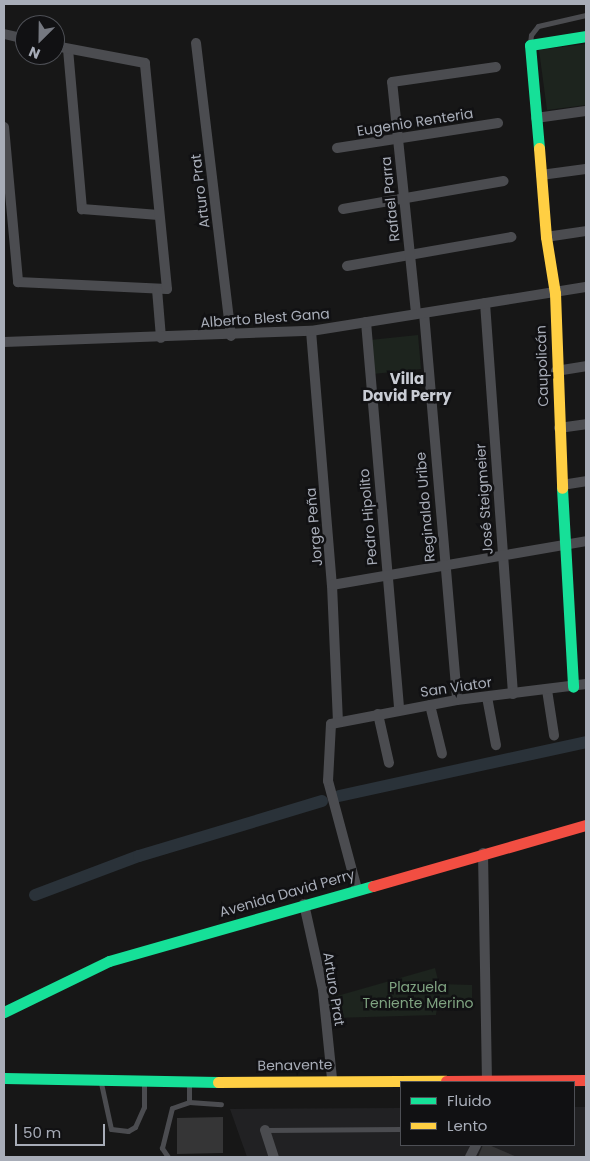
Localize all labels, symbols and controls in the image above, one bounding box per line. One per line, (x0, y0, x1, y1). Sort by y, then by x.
north arrow (15, 15, 65, 65)
text: N (26, 42, 43, 64)
street label: Eugenio Renteria (356, 105, 474, 139)
street label: Arturo Prat (187, 153, 213, 229)
street label: Rafael Parra (377, 156, 403, 242)
street label: Alberto Blest Gana (200, 305, 330, 331)
street label: Caupolicán (532, 325, 552, 407)
district label: Villa David Perry (362, 369, 452, 404)
street label: José Steigmeier (472, 443, 496, 555)
street label: Reginaldo Uribe (412, 451, 438, 563)
street label: Pedro Hipolito (355, 468, 381, 566)
street label: Jorge Peña (302, 487, 326, 567)
street label: San Viator (419, 674, 493, 700)
street label: Avenida David Perry (217, 866, 357, 920)
street label: Arturo Prat (320, 951, 348, 1027)
park label: Plazuela Teniente Merino (362, 979, 474, 1012)
street label: Benavente (257, 1056, 333, 1074)
legend (400, 1081, 575, 1146)
text: Fluido (447, 1090, 491, 1111)
scale bar (18, 1114, 108, 1146)
text: Lento (447, 1115, 487, 1136)
text: 50 m (23, 1122, 61, 1143)

